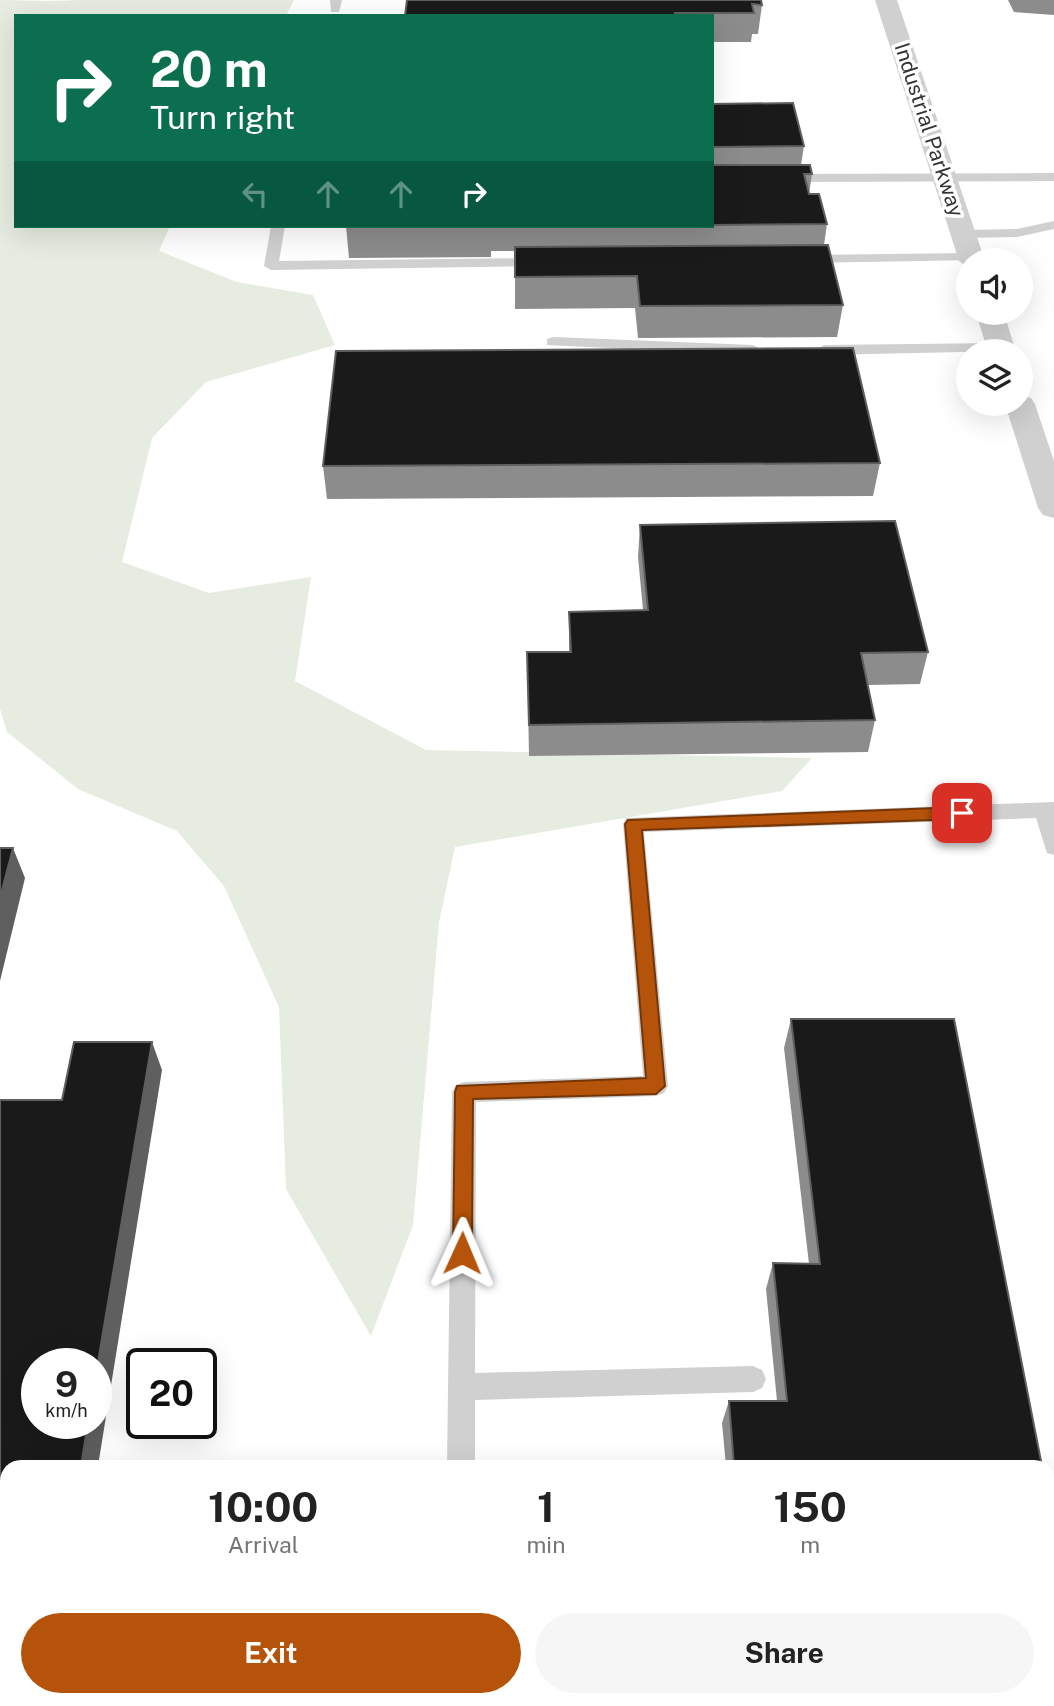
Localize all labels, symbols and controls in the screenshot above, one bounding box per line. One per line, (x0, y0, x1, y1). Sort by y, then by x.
text: 20 m (150, 40, 268, 98)
street label: Industrial Parkway (890, 40, 969, 220)
icon: right (35, 42, 126, 133)
text: Turn right (150, 99, 295, 136)
icon: left (236, 175, 274, 213)
icon: ahead (309, 175, 347, 213)
icon: ahead (382, 175, 420, 213)
icon: right (455, 175, 493, 213)
map controls (956, 248, 1033, 416)
button: sound (956, 248, 1033, 325)
button: layers (956, 339, 1033, 416)
pin (932, 783, 992, 843)
icon: arrive (943, 794, 981, 832)
position arrow (425, 1216, 499, 1290)
speed limit sign: 20 (126, 1348, 217, 1439)
text: 9 (55, 1364, 78, 1405)
text: km/h (45, 1400, 88, 1421)
text: 10:00 (208, 1482, 318, 1531)
text: 1 (537, 1482, 555, 1531)
text: 150 (774, 1482, 847, 1531)
text: Arrival (228, 1531, 299, 1558)
text: min (526, 1531, 565, 1558)
text: m (800, 1531, 820, 1558)
button: Exit (21, 1613, 521, 1693)
button: Share (535, 1613, 1034, 1693)

